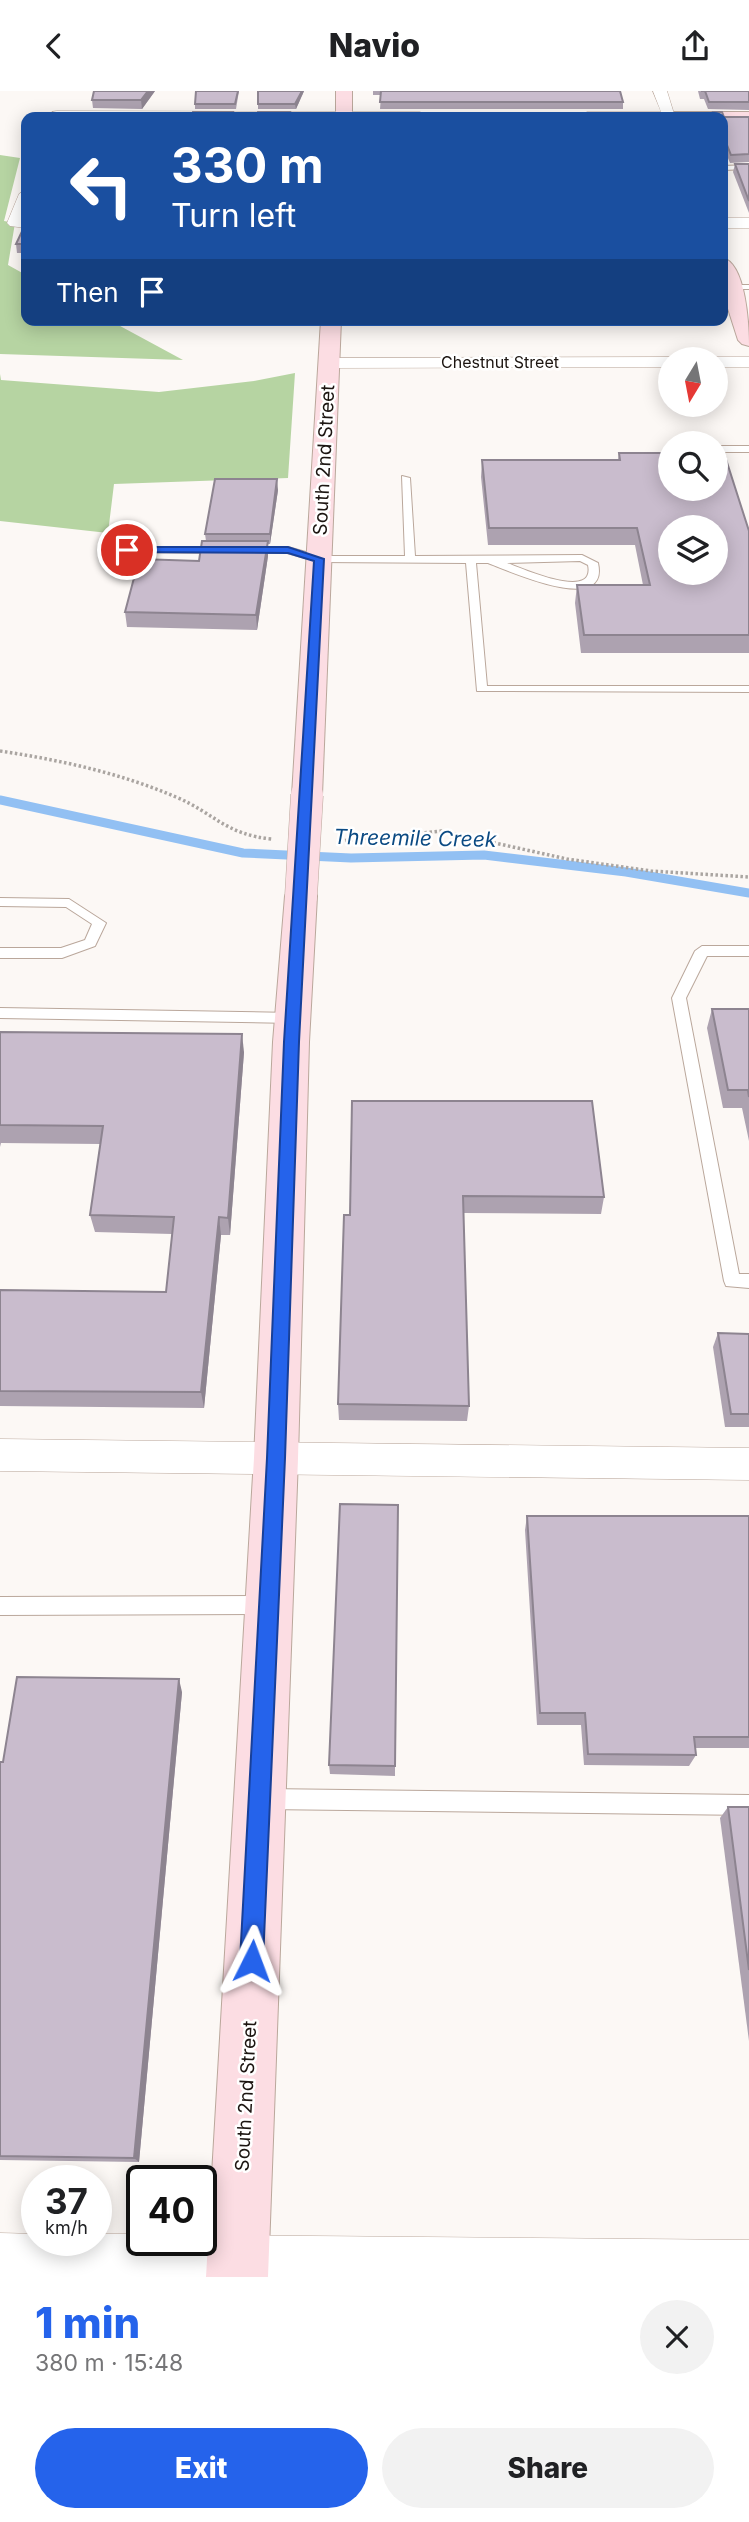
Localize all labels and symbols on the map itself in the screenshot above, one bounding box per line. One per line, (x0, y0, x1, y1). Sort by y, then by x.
north arrow (658, 347, 728, 417)
street label: Chestnut Street (441, 352, 559, 372)
street label: South 2nd Street (309, 384, 339, 536)
pin (97, 520, 157, 580)
water label: Threemile Creek (333, 824, 497, 852)
position arrow (215, 1924, 289, 1998)
street label: South 2nd Street (231, 2020, 261, 2172)
speed limit sign: 40 (126, 2165, 217, 2256)

